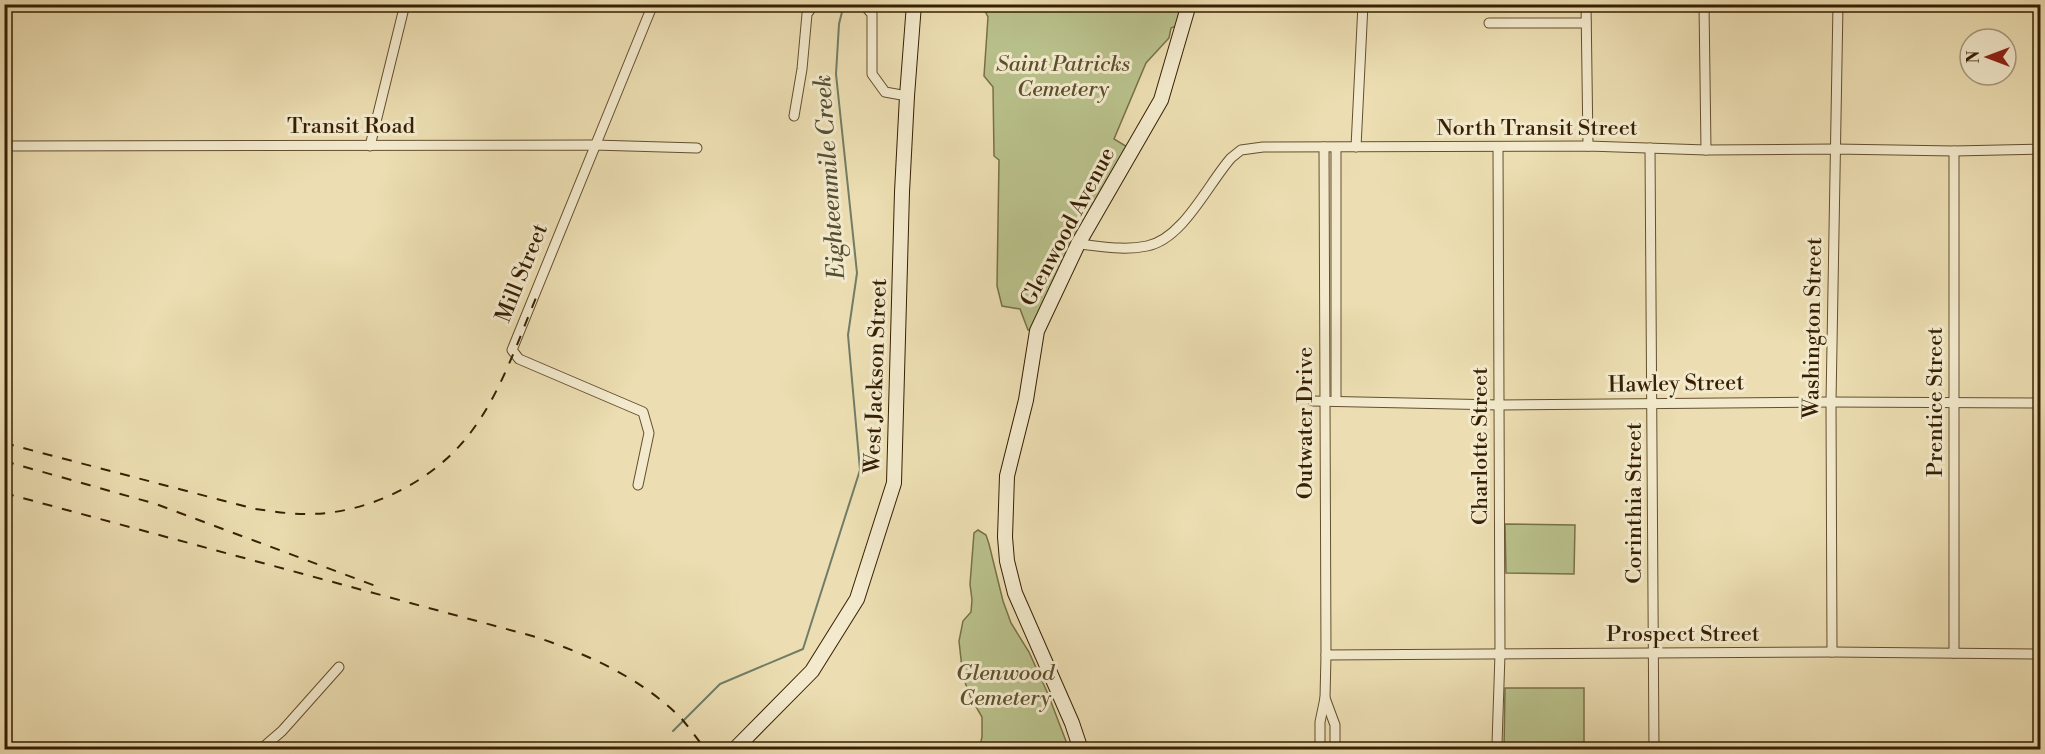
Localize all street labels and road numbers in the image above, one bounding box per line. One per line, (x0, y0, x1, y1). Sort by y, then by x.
street label: Transit Road (287, 113, 416, 140)
street label: North Transit Street (1436, 115, 1638, 142)
street label: Glenwood Avenue (1015, 143, 1121, 311)
street label: Mill Street (490, 220, 554, 326)
street label: Washington Street (1798, 237, 1828, 420)
street label: West Jackson Street (859, 278, 893, 475)
street label: Prentice Street (1922, 327, 1949, 477)
street label: Outwater Drive (1292, 347, 1319, 499)
street label: Charlotte Street (1467, 367, 1494, 525)
street label: Hawley Street (1608, 369, 1745, 399)
street label: Corinthia Street (1621, 422, 1648, 584)
street label: Prospect Street (1606, 621, 1760, 648)

